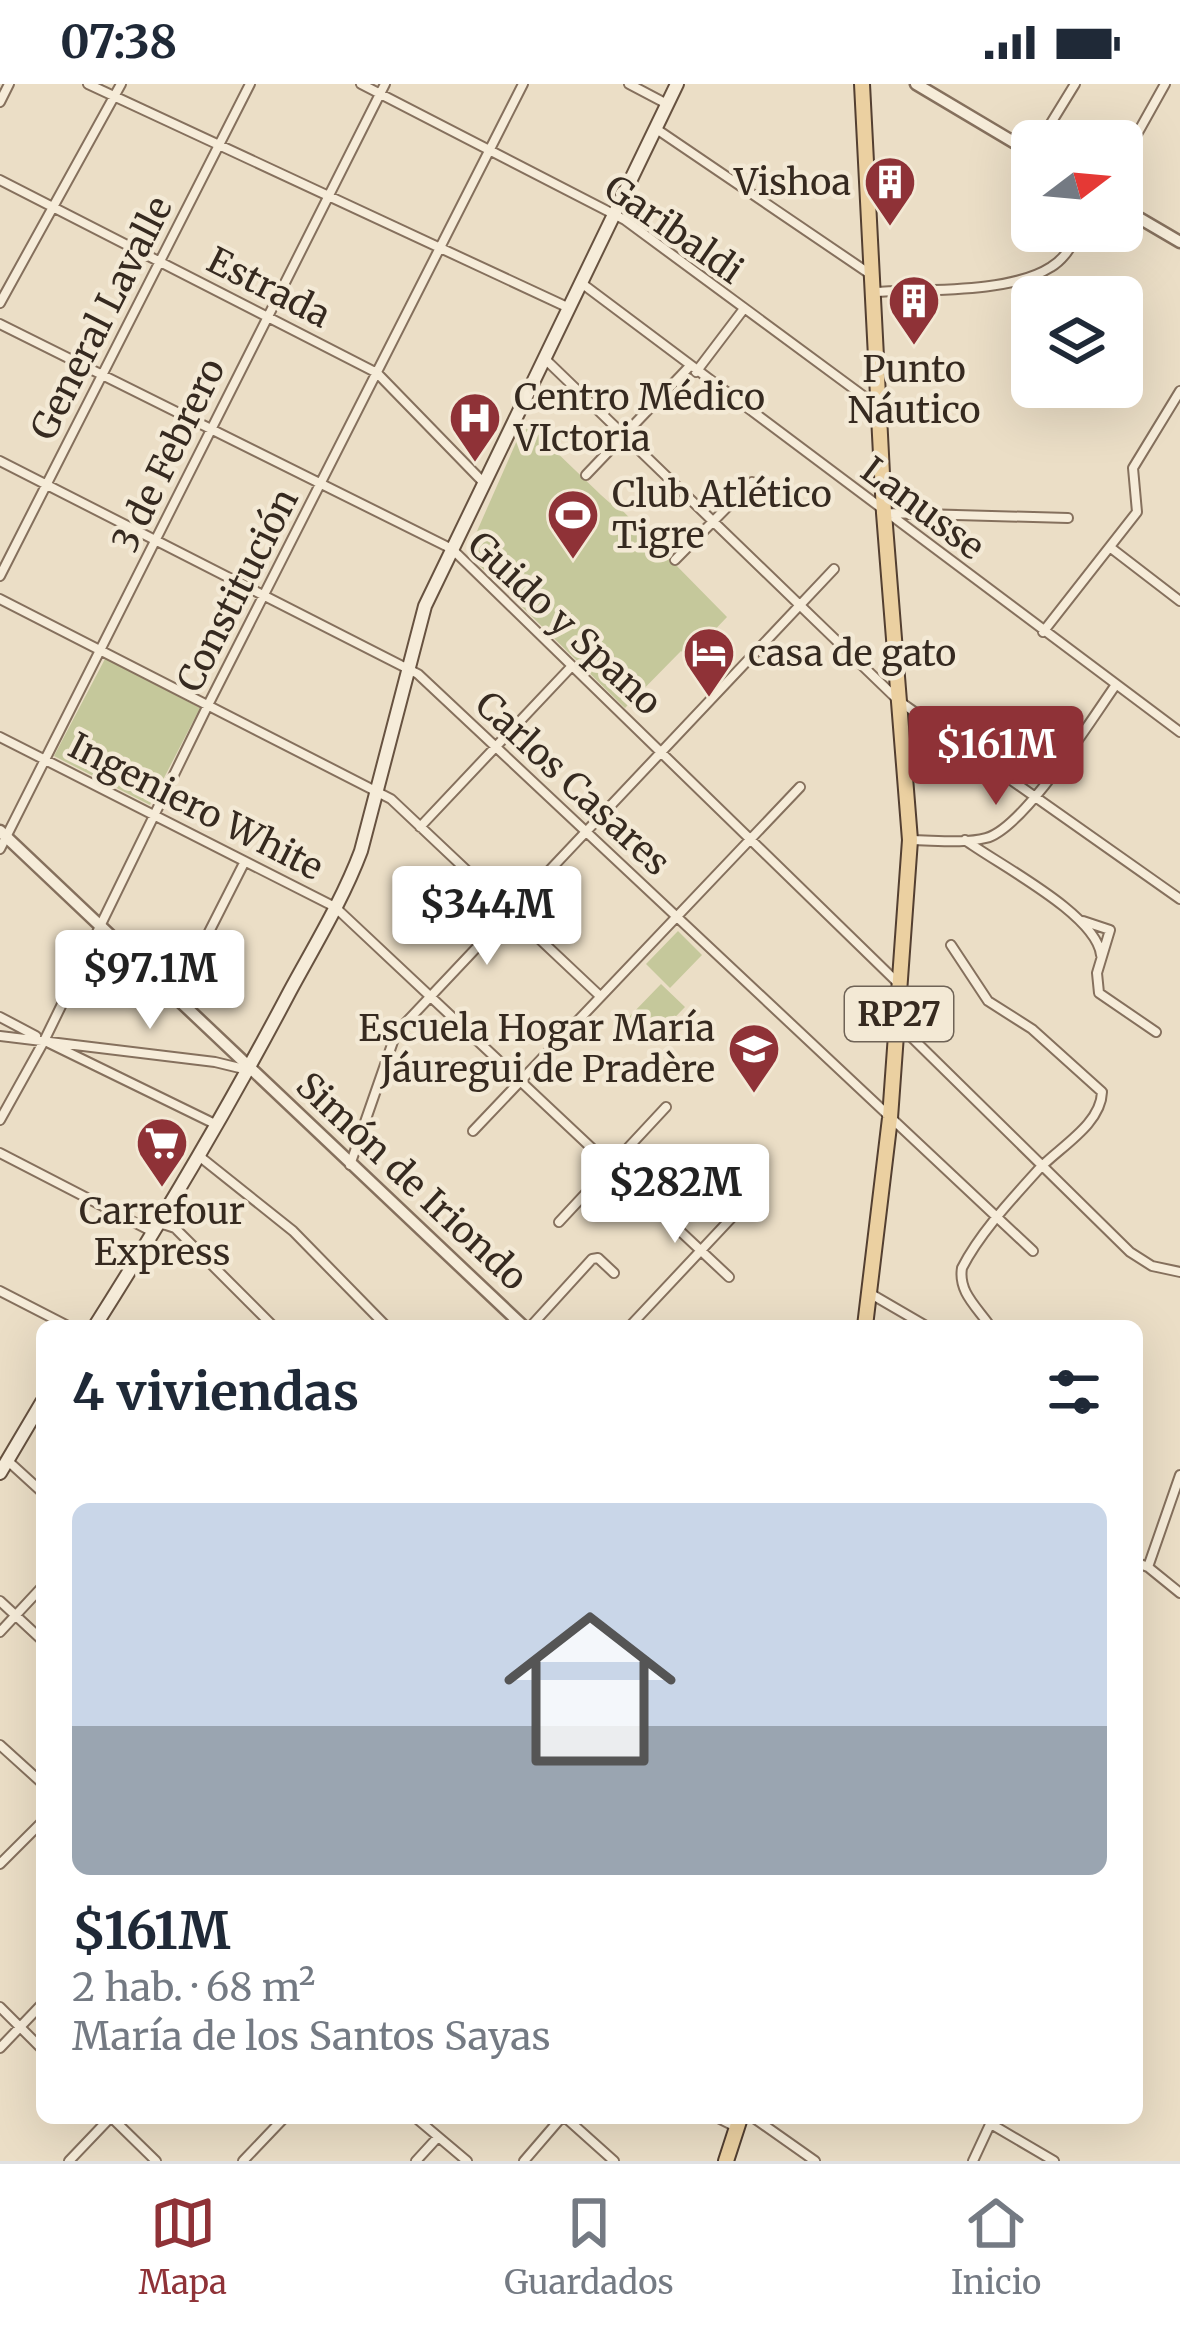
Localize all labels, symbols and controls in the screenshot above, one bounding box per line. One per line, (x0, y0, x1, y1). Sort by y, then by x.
text: 07:38 (60, 14, 177, 70)
north arrow (1011, 120, 1143, 252)
map controls (1011, 120, 1143, 408)
building icon: Vishoa (862, 154, 918, 228)
place label: Vishoa (733, 160, 851, 205)
street label: Garibaldi (596, 165, 752, 293)
street label: General Lavalle (21, 189, 182, 447)
street label: Estrada (200, 237, 338, 337)
building icon: Punto Náutico (886, 273, 942, 347)
button: layers (1011, 276, 1143, 408)
place label: Punto Náutico (847, 347, 981, 433)
street label: 3 de Febrero (102, 351, 235, 559)
place label: Centro Médico VIctoria (513, 375, 765, 461)
hospital icon: Centro Médico VIctoria (447, 390, 503, 464)
street label: Lanusse (852, 448, 993, 569)
place label: Club Atlético Tigre (612, 472, 832, 558)
street label: Constitución (167, 481, 308, 699)
sports icon: Club Atlético Tigre (545, 487, 601, 561)
street label: Guido y Spano (458, 522, 671, 725)
hotel icon: casa de gato (681, 625, 737, 699)
place label: casa de gato (748, 631, 956, 676)
street label: Carlos Casares (466, 682, 679, 885)
pin: $161M (912, 706, 1080, 808)
text: $161M (935, 720, 1057, 769)
street label: Ingeniero White (61, 723, 330, 890)
pin: $344M (403, 866, 571, 968)
text: $344M (419, 880, 555, 929)
pin: $97.1M (52, 930, 248, 1032)
text: $97.1M (82, 944, 218, 993)
road number: RP27 (845, 987, 953, 1041)
place label: Escuela Hogar María Jáuregui de Pradère (358, 1006, 715, 1092)
school or university icon: Escuela Hogar María Jáuregui de Pradère (726, 1021, 782, 1095)
street label: Simón de Iriondo (287, 1063, 536, 1300)
supermarket icon: Carrefour Express (134, 1115, 190, 1189)
pin: $282M (591, 1144, 759, 1246)
text: $282M (608, 1158, 742, 1207)
place label: Carrefour Express (79, 1189, 245, 1275)
icon: filters (1041, 1359, 1107, 1425)
text: 4 viviendas (72, 1360, 359, 1424)
icon: home (482, 1581, 698, 1797)
text: $161M (72, 1899, 230, 1963)
text: 2 hab. · 68 m² (72, 1963, 315, 2012)
text: María de los Santos Sayas (72, 2012, 551, 2061)
tab: Mapa (139, 2190, 227, 2303)
tab: Guardados (504, 2190, 674, 2303)
tab: Inicio (951, 2190, 1041, 2303)

